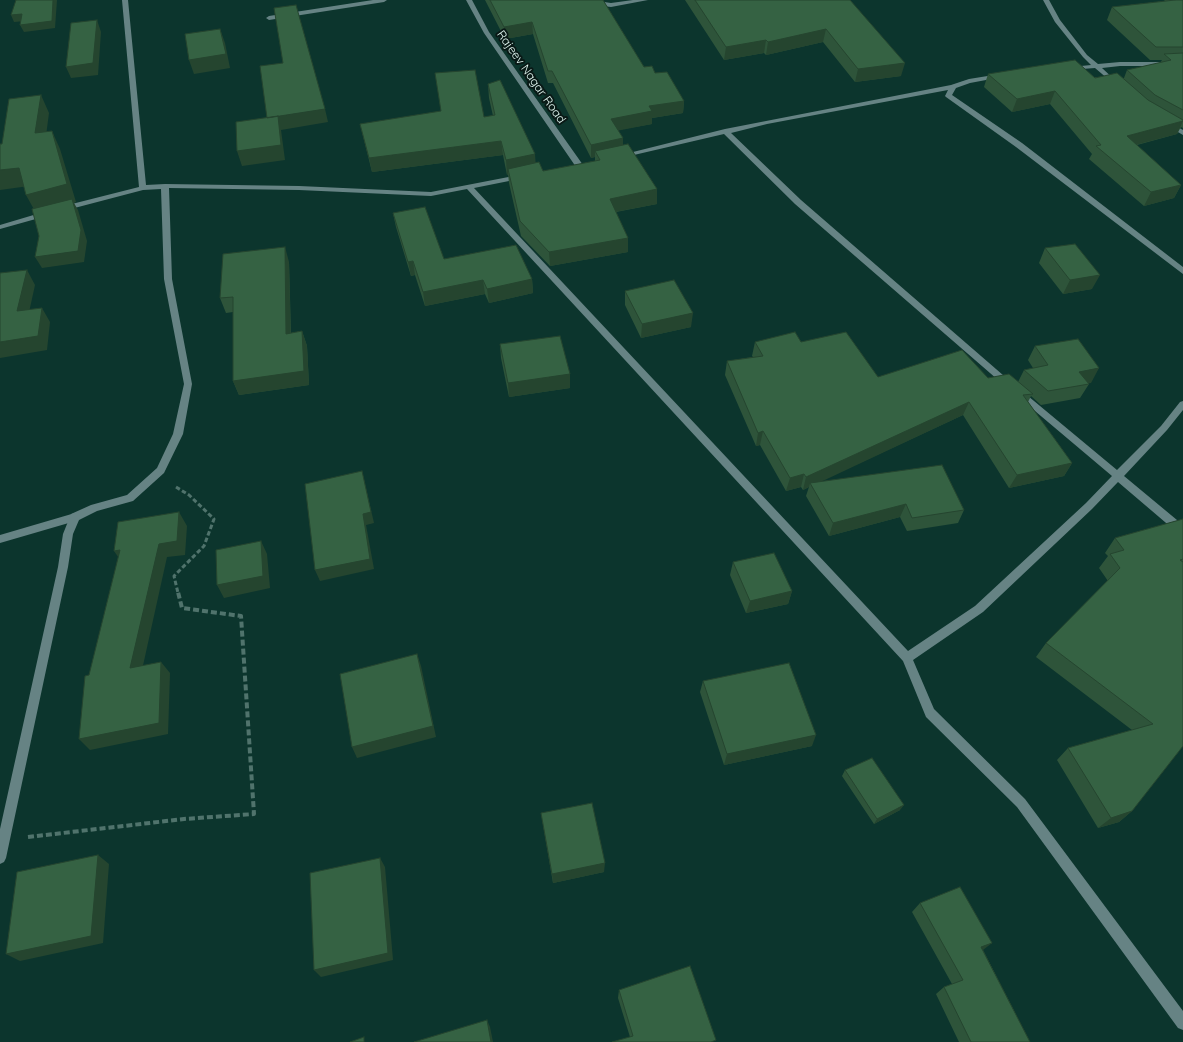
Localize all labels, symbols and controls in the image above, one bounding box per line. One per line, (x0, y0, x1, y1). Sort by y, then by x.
street label: Rajeev Nagar Road (494, 28, 568, 126)

